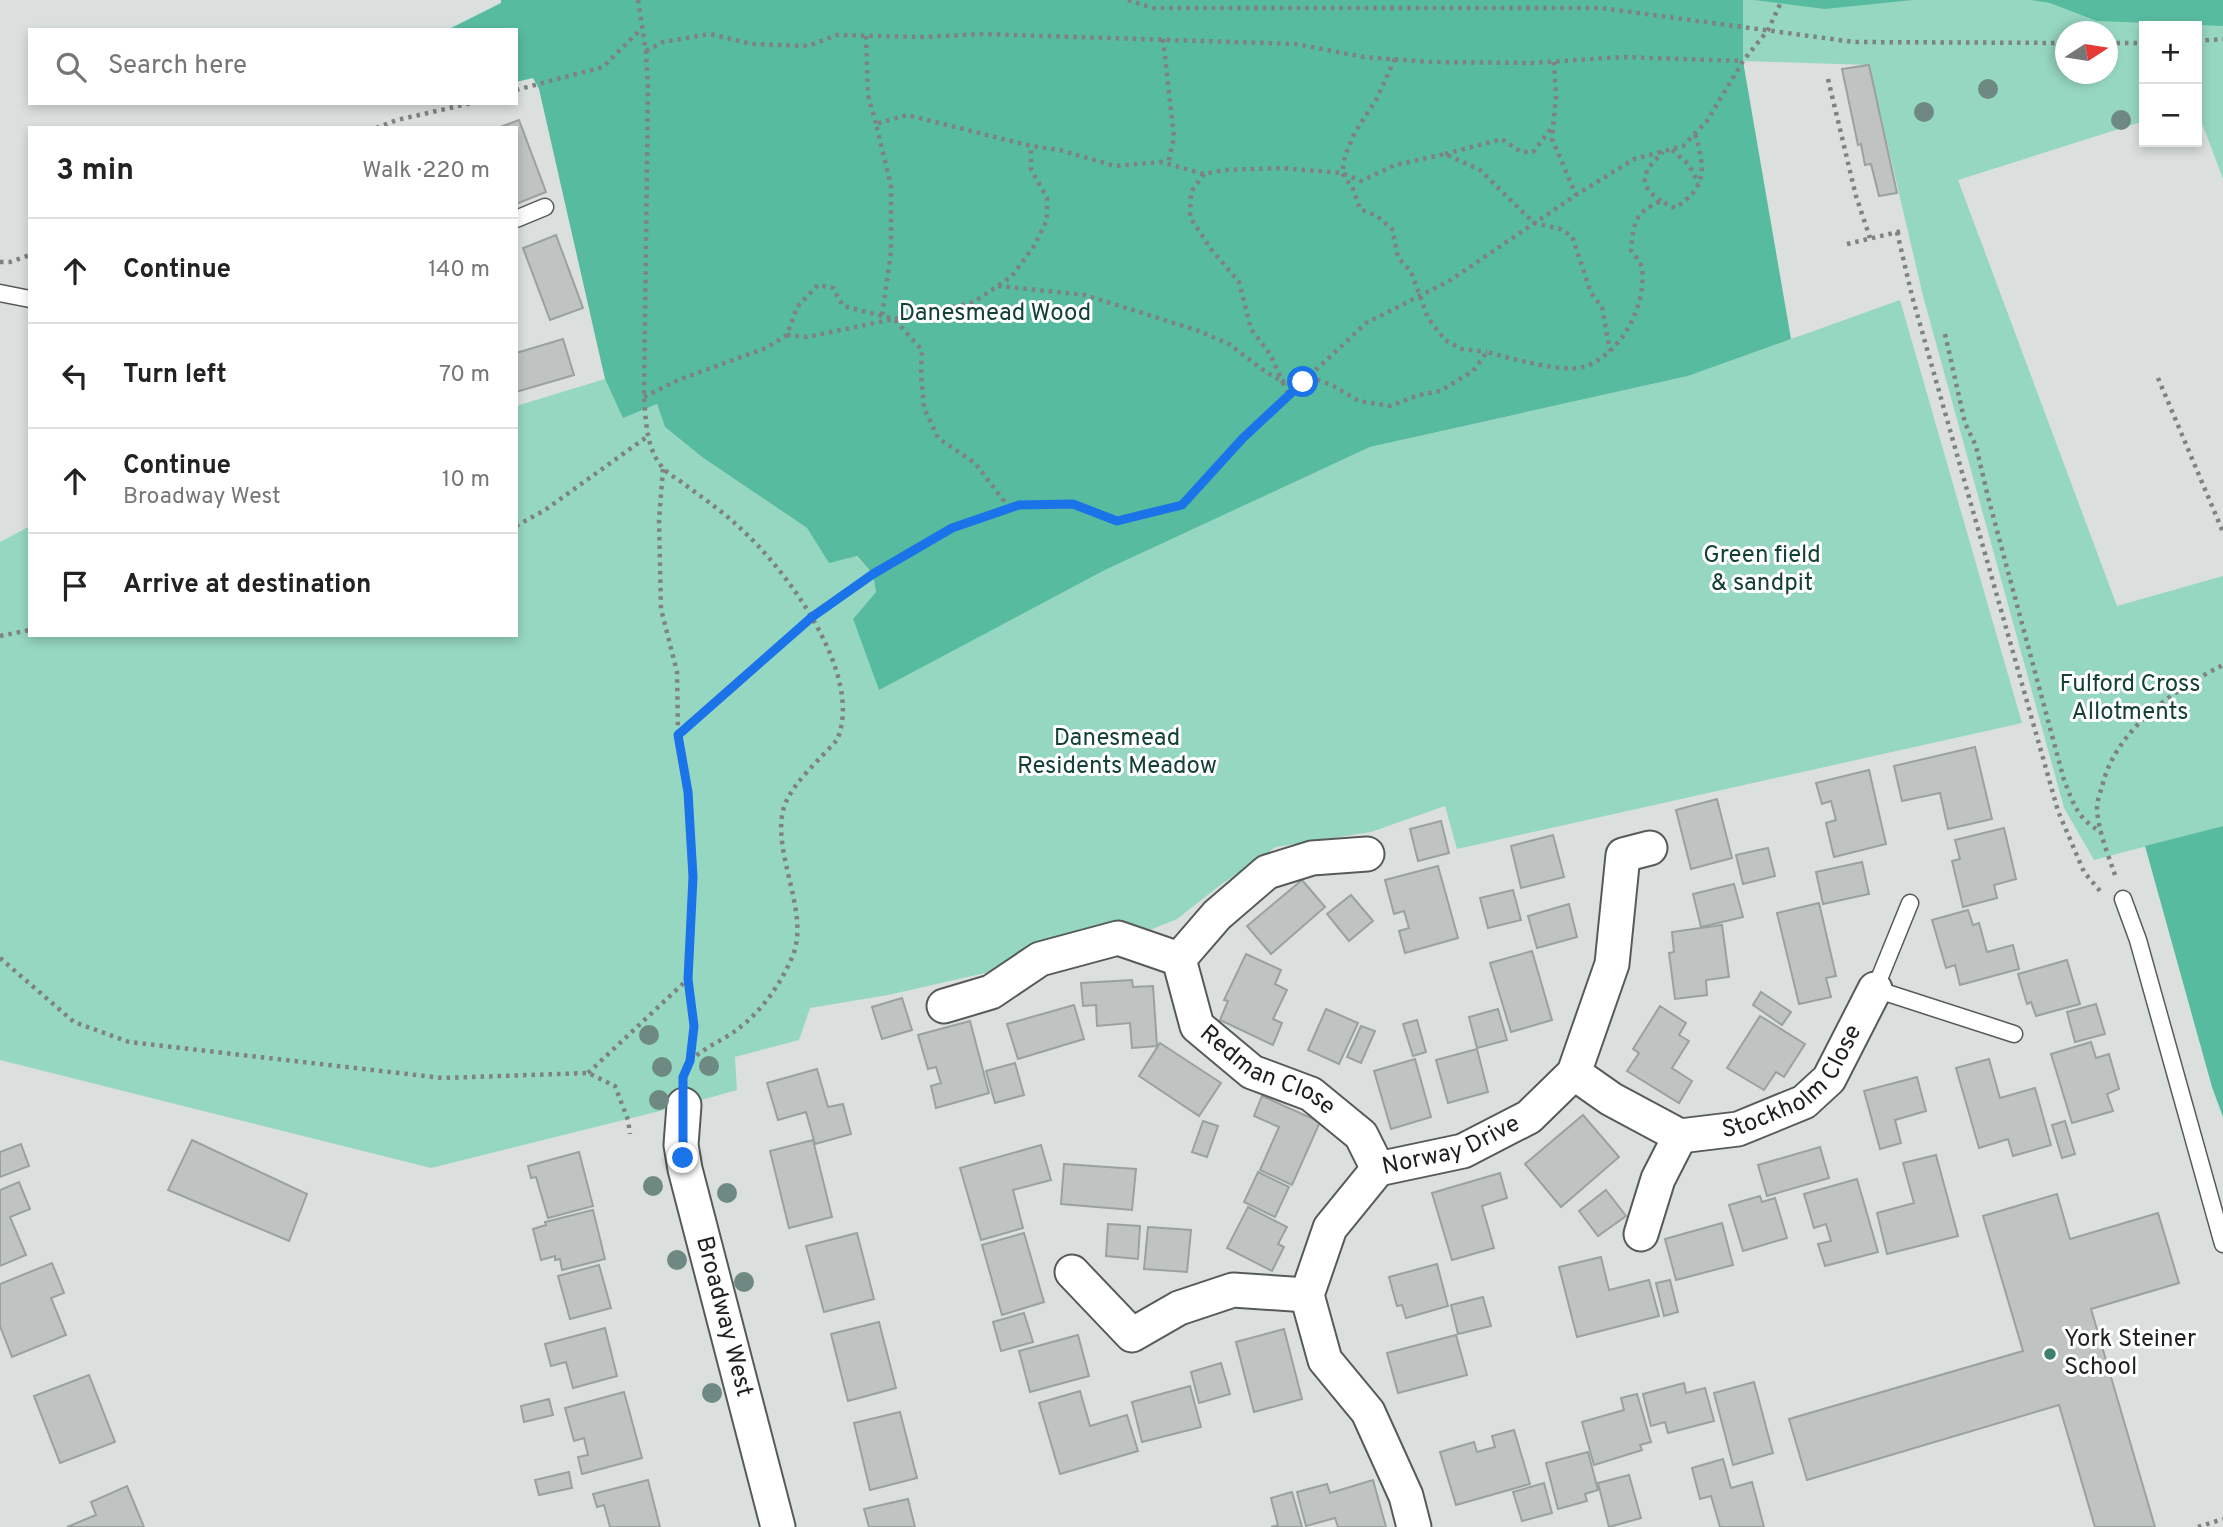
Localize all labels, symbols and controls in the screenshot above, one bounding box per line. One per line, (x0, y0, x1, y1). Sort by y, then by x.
north arrow (2055, 21, 2118, 84)
map controls (2139, 21, 2202, 147)
button: + (2139, 21, 2202, 84)
search box (28, 28, 518, 105)
icon: search (52, 48, 90, 86)
text: Search here (108, 50, 247, 83)
button: − (2139, 84, 2202, 147)
text: 3 min (56, 153, 134, 190)
text: Walk · 220 m (362, 157, 490, 186)
icon: ahead (56, 252, 94, 290)
text: Continue (123, 254, 231, 287)
text: 140 m (428, 256, 490, 285)
park label: Danesmead Wood (899, 299, 1091, 329)
icon: left (56, 357, 94, 395)
text: Turn left (123, 359, 227, 392)
text: 70 m (439, 361, 490, 390)
route start (1287, 366, 1318, 397)
text: Continue (123, 450, 231, 483)
icon: ahead (56, 462, 94, 500)
text: 10 m (442, 466, 490, 495)
text: Broadway West (123, 483, 281, 512)
park label: Green field & sandpit (1703, 541, 1821, 599)
icon: arrive (56, 567, 94, 605)
text: Arrive at destination (123, 569, 371, 602)
park label: Fulford Cross Allotments (2060, 670, 2200, 728)
park label: Danesmead Residents Meadow (1017, 724, 1217, 782)
street label: Redman Close (1193, 1019, 1341, 1122)
street label: Stockholm Close (1720, 1020, 1869, 1146)
street label: Norway Drive (1380, 1109, 1525, 1183)
route end (667, 1142, 698, 1173)
street label: Broadway West (688, 1233, 759, 1400)
place label: York Steiner School (2064, 1325, 2196, 1383)
marker: York Steiner School (2042, 1346, 2058, 1362)

